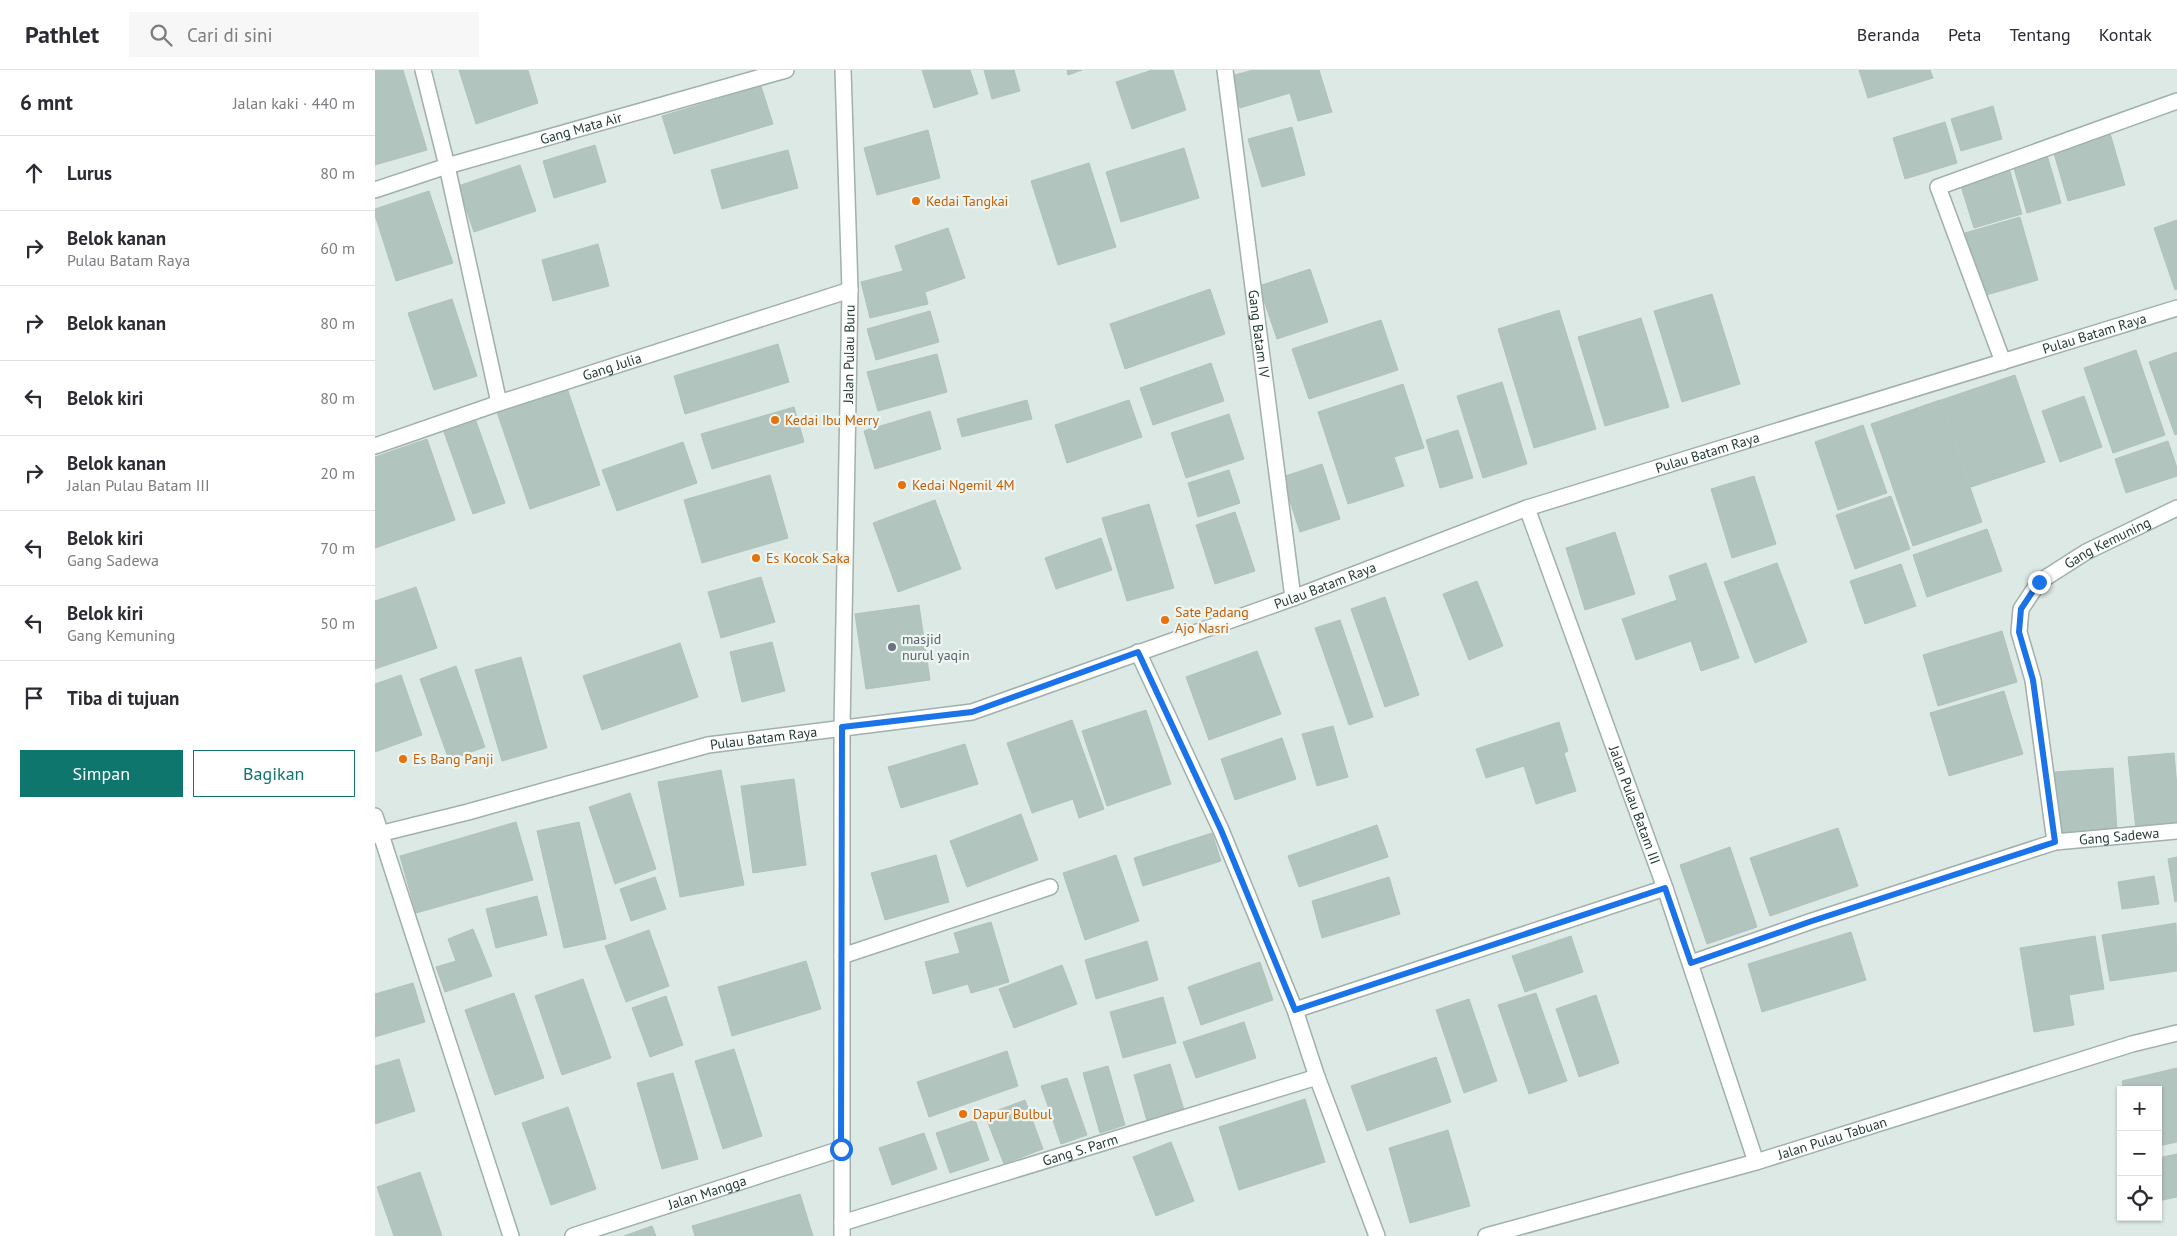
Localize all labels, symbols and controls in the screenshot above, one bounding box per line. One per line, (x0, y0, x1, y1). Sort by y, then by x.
search box (129, 12, 479, 57)
text: Pathlet (25, 19, 99, 50)
icon: search (147, 21, 175, 49)
text: Cari di sini (187, 23, 273, 47)
text: Beranda (1857, 23, 1920, 46)
text: Peta (1948, 23, 1982, 46)
text: Tentang (2010, 23, 2071, 46)
text: Kontak (2099, 23, 2152, 46)
text: 6 mnt (20, 89, 73, 116)
text: Jalan kaki · 440 m (233, 93, 355, 113)
street label: Gang Mata Air (538, 108, 624, 148)
icon: ahead (20, 159, 48, 187)
text: Lurus (67, 161, 112, 185)
text: 80 m (320, 163, 355, 183)
place label: Kedai Tangkai (926, 192, 1008, 210)
marker: Kedai Tangkai (910, 195, 922, 207)
text: Belok kanan (67, 226, 166, 250)
icon: right (20, 234, 48, 262)
text: 60 m (320, 238, 355, 258)
text: Pulau Batam Raya (67, 250, 190, 270)
street label: Gang Batam IV (1244, 289, 1274, 379)
street label: Jalan Pulau Buru (839, 305, 859, 405)
icon: right (20, 309, 48, 337)
street label: Pulau Batam Raya (2040, 309, 2149, 358)
text: Belok kanan (67, 311, 166, 335)
text: 80 m (320, 313, 355, 333)
street label: Gang Julia (580, 349, 644, 385)
icon: left (20, 384, 48, 412)
text: Belok kiri (67, 386, 143, 410)
text: 80 m (320, 388, 355, 408)
place label: Kedai Ibu Merry (785, 411, 880, 429)
marker: Kedai Ibu Merry (769, 414, 781, 426)
street label: Pulau Batam Raya (1653, 428, 1762, 477)
text: Belok kanan (67, 451, 166, 475)
icon: right (20, 459, 48, 487)
text: 20 m (320, 463, 355, 483)
text: Jalan Pulau Batam III (67, 475, 210, 495)
place label: Kedai Ngemil 4M (912, 476, 1015, 494)
marker: Kedai Ngemil 4M (896, 479, 908, 491)
street label: Gang Kemuning (2061, 513, 2154, 573)
text: Belok kiri (67, 526, 143, 550)
icon: left (20, 534, 48, 562)
text: 70 m (320, 538, 355, 558)
place label: Es Kocok Saka (766, 549, 850, 567)
text: Gang Sadewa (67, 550, 159, 570)
marker: Es Kocok Saka (750, 552, 762, 564)
street label: Pulau Batam Raya (1272, 558, 1379, 613)
route end (2028, 571, 2051, 594)
text: Belok kiri (67, 601, 143, 625)
place label: Sate Padang Ajo Nasri (1175, 603, 1249, 637)
icon: left (20, 609, 48, 637)
text: 50 m (320, 613, 355, 633)
marker: Sate Padang Ajo Nasri (1159, 614, 1171, 626)
text: Gang Kemuning (67, 625, 175, 645)
place label: masjid nurul yaqin (902, 630, 970, 664)
marker: masjid nurul yaqin (886, 641, 898, 653)
icon: arrive (20, 684, 48, 712)
text: Tiba di tujuan (67, 686, 179, 710)
street label: Pulau Batam Raya (709, 722, 818, 754)
street label: Jalan Pulau Batam III (1605, 742, 1665, 867)
button: Simpan (20, 750, 183, 797)
button: Bagikan (193, 750, 355, 797)
place label: Es Bang Panji (413, 750, 494, 768)
marker: Es Bang Panji (397, 753, 409, 765)
street label: Gang Sadewa (2078, 824, 2160, 849)
map controls (2117, 1086, 2162, 1221)
button: + (2117, 1086, 2162, 1131)
place label: Dapur Bulbul (973, 1105, 1052, 1123)
marker: Dapur Bulbul (957, 1108, 969, 1120)
street label: Jalan Pulau Tabuan (1775, 1112, 1889, 1164)
street label: Gang S. Parm (1040, 1130, 1120, 1170)
button: − (2117, 1131, 2162, 1176)
route start (830, 1138, 853, 1161)
street label: Jalan Mangga (665, 1171, 749, 1214)
button: locate (2117, 1176, 2162, 1221)

